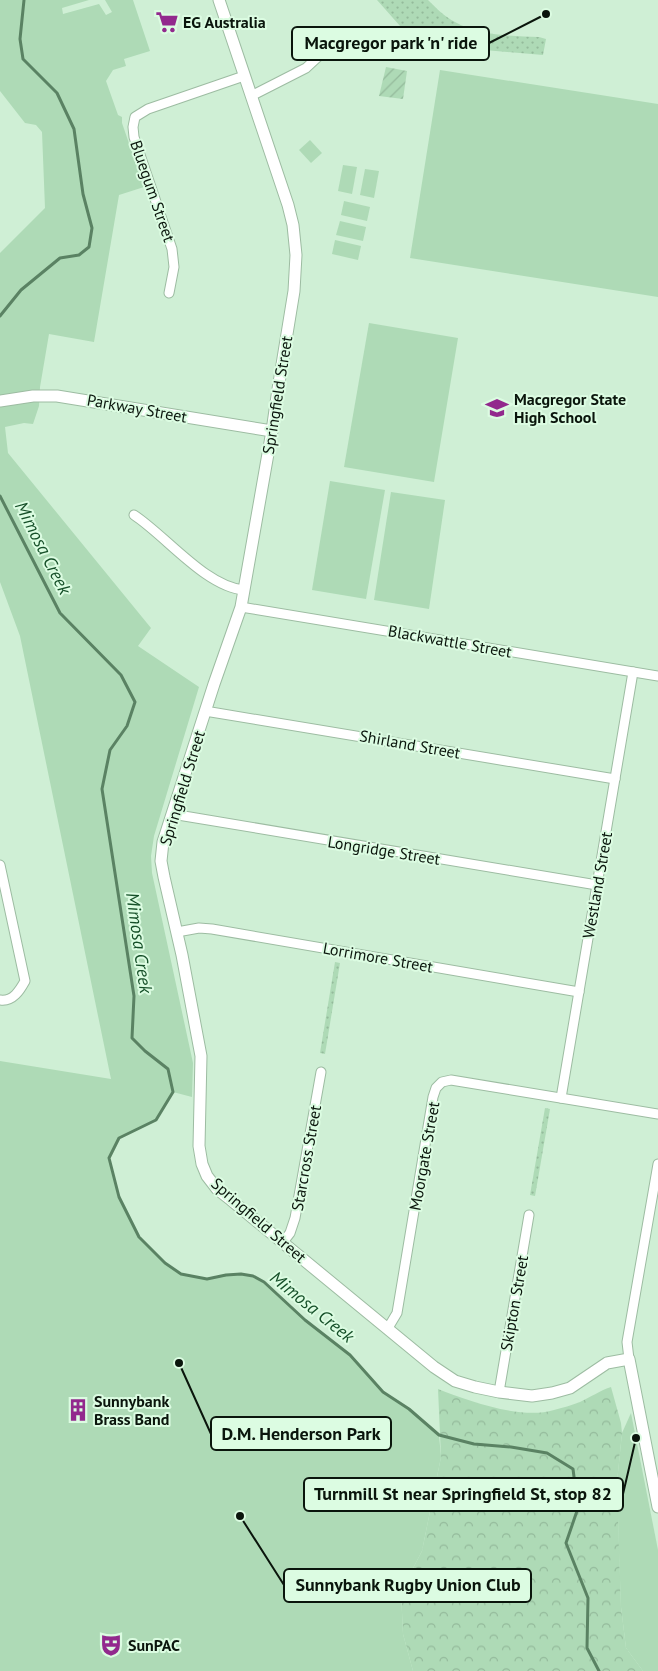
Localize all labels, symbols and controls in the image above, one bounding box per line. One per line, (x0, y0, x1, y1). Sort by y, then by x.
supermarket icon: EG Australia (154, 9, 180, 35)
place label: EG Australia (183, 12, 266, 32)
callout: Macgregor park 'n' ride (292, 27, 489, 60)
text: Macgregor park 'n' ride (305, 31, 477, 54)
street label: Bluegum Street (126, 138, 180, 245)
street label: Springfield Street (258, 334, 296, 456)
street label: Parkway Street (85, 389, 189, 427)
place label: Macgregor State High School (514, 389, 626, 427)
school or university icon: Macgregor State High School (484, 395, 510, 421)
water label: Mimosa Creek (10, 497, 77, 599)
street label: Blackwattle Street (387, 620, 514, 662)
street label: Shirland Street (358, 725, 463, 763)
street label: Springfield Street (155, 727, 209, 848)
street label: Westland Street (578, 830, 616, 940)
street label: Longridge Street (326, 831, 442, 869)
water label: Mimosa Creek (121, 891, 158, 996)
street label: Lorrimore Street (321, 937, 435, 977)
street label: Moorgate Street (405, 1099, 444, 1212)
street label: Starcross Street (287, 1103, 325, 1212)
street label: Springfield Street (207, 1173, 311, 1267)
street label: Skipton Street (496, 1253, 532, 1352)
water label: Mimosa Creek (266, 1266, 360, 1348)
place label: Sunnybank Brass Band (94, 1391, 169, 1429)
building icon: Sunnybank Brass Band (65, 1397, 91, 1423)
callout: D.M. Henderson Park (211, 1417, 391, 1450)
text: D.M. Henderson Park (222, 1422, 381, 1445)
callout: Turnmill St near Springfield St, stop 82 (304, 1478, 623, 1511)
text: Turnmill St near Springfield St, stop 82 (314, 1482, 612, 1505)
callout: Sunnybank Rugby Union Club (284, 1569, 531, 1602)
text: Sunnybank Rugby Union Club (295, 1573, 521, 1596)
theatre icon: SunPAC (98, 1632, 124, 1658)
place label: SunPAC (128, 1635, 180, 1655)

